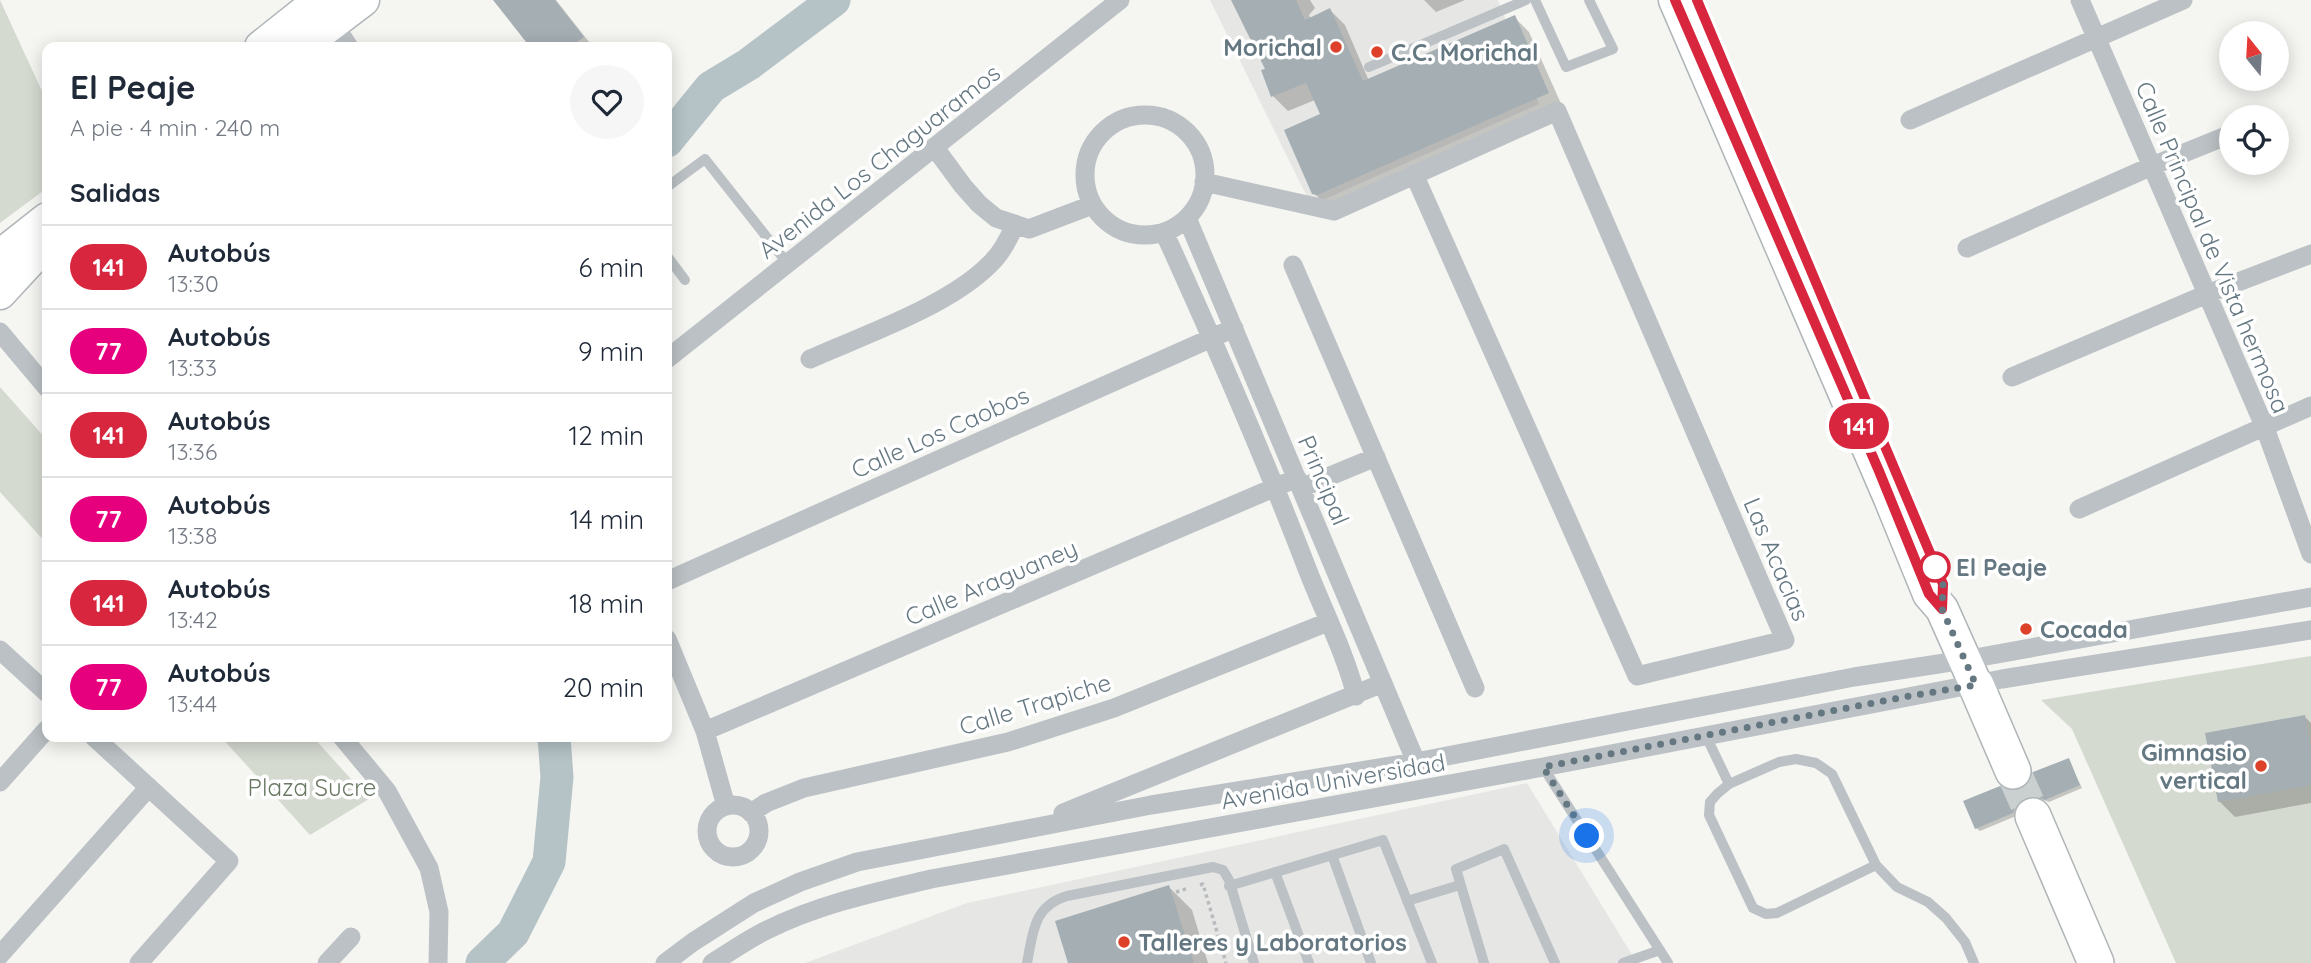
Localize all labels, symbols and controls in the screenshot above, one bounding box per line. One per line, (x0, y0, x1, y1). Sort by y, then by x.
north arrow (2219, 21, 2289, 91)
map controls (2219, 21, 2289, 175)
place label: Morichal (1223, 32, 1322, 62)
place label: C.C. Morichal (1391, 37, 1539, 67)
marker: Morichal (1328, 39, 1344, 55)
marker: C.C. Morichal (1369, 44, 1385, 60)
street label: Avenida Los Chaguaramos (752, 57, 1006, 265)
button: heart (570, 65, 644, 139)
text: El Peaje (70, 66, 195, 107)
street label: Calle Principal de Vista hermosa (2129, 77, 2297, 417)
button: locate (2219, 105, 2289, 175)
text: A pie · 4 min · 240 m (70, 113, 280, 142)
text: Salidas (70, 176, 160, 209)
text: Autobús (168, 236, 270, 269)
text: 6 min (579, 251, 644, 284)
text: 141 (92, 252, 125, 282)
text: 13:30 (168, 269, 219, 298)
text: Autobús (168, 320, 270, 353)
text: 9 min (578, 335, 644, 368)
text: 77 (95, 336, 122, 366)
text: 13:33 (168, 353, 217, 382)
street label: Calle Los Caobos (847, 379, 1033, 485)
line badge: 141 (1819, 403, 1899, 449)
text: Autobús (168, 404, 270, 437)
text: 141 (1843, 411, 1875, 441)
text: 12 min (569, 419, 644, 452)
text: 141 (92, 420, 125, 450)
street label: Principal (1292, 431, 1356, 529)
text: 13:36 (168, 437, 217, 466)
text: Autobús (168, 488, 270, 521)
street label: Las Acacias (1738, 493, 1816, 625)
text: 14 min (570, 503, 644, 536)
text: 77 (95, 504, 122, 534)
text: 13:38 (168, 521, 217, 550)
street label: Calle Araguaney (900, 532, 1082, 632)
marker: El Peaje (1920, 552, 1950, 582)
place label: El Peaje (1956, 552, 2047, 582)
text: Autobús (168, 572, 270, 605)
text: 18 min (569, 587, 644, 620)
text: 141 (92, 588, 125, 618)
text: 13:42 (168, 605, 218, 634)
place label: Cocada (2040, 614, 2128, 644)
marker: Cocada (2018, 621, 2034, 637)
text: Autobús (168, 656, 270, 689)
street label: Calle Trapiche (956, 667, 1114, 741)
text: 20 min (563, 671, 644, 704)
text: 77 (95, 672, 122, 702)
text: 13:44 (168, 689, 217, 718)
place label: Gimnasio vertical (2141, 737, 2247, 795)
street label: Avenida Universidad (1219, 747, 1447, 815)
marker: Gimnasio vertical (2253, 758, 2269, 774)
park label: Plaza Sucre (248, 772, 376, 802)
your location (1569, 818, 1604, 853)
place label: Talleres y Laboratorios (1138, 927, 1407, 957)
marker: Talleres y Laboratorios (1116, 934, 1132, 950)

